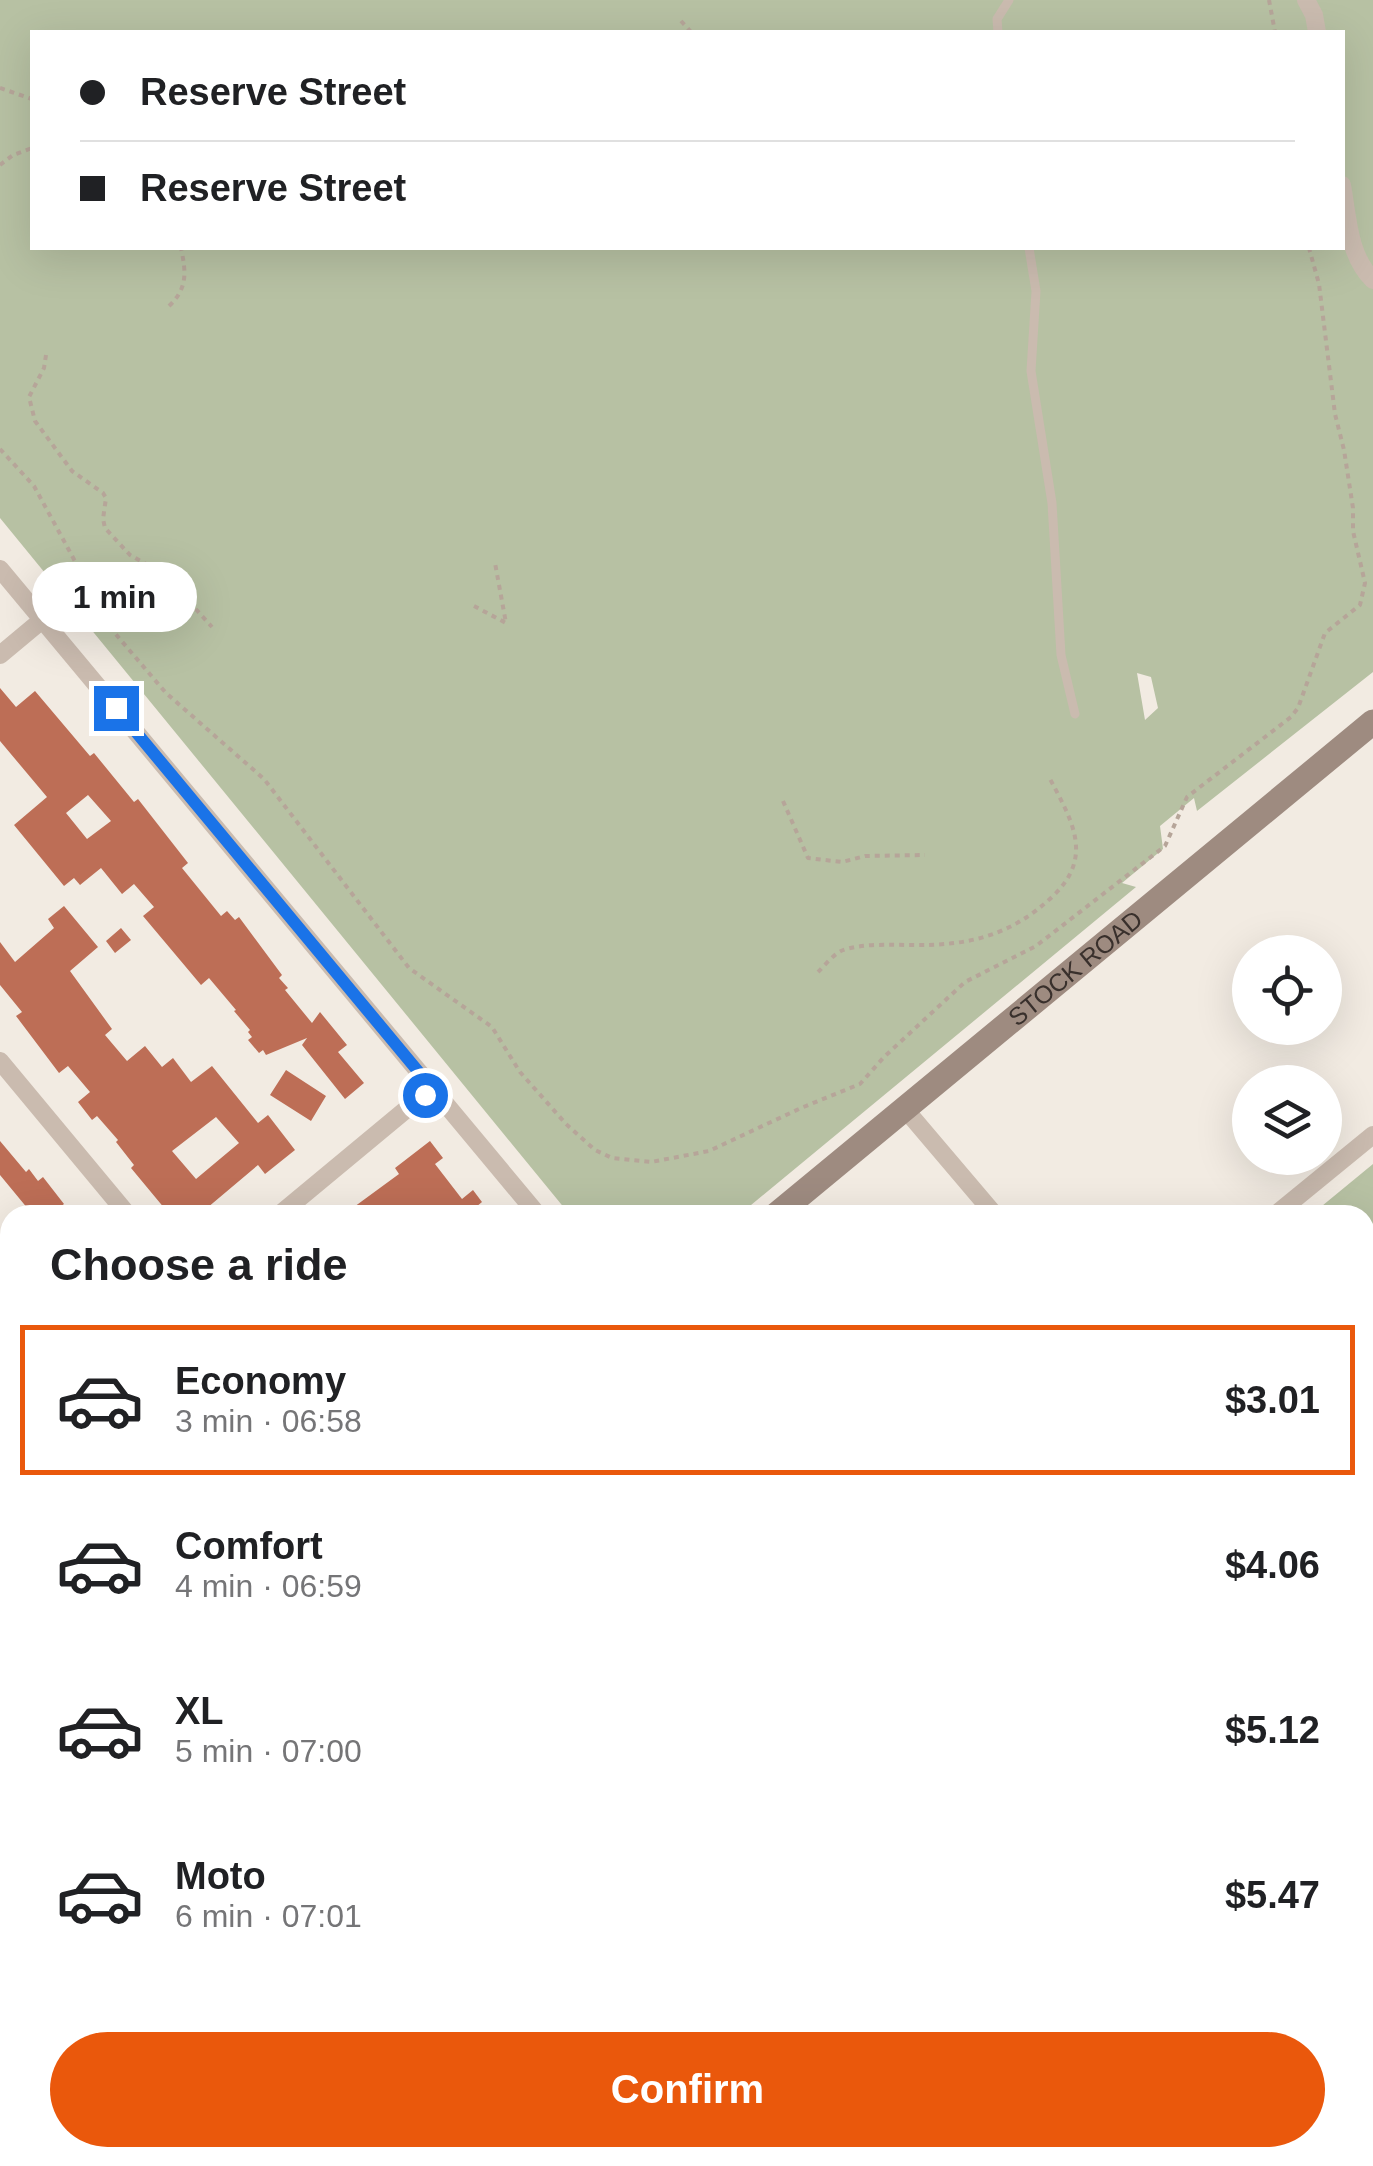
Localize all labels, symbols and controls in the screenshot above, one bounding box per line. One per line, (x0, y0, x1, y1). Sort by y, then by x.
text: Reserve Street (140, 71, 406, 113)
text: Reserve Street (140, 167, 406, 209)
callout: 1 min (34, 563, 198, 633)
text: 1 min (73, 579, 156, 615)
route end (94, 686, 139, 731)
street label: STOCK ROAD (1003, 905, 1148, 1031)
map controls (1232, 935, 1342, 1175)
button: locate (1232, 935, 1342, 1045)
button: layers (1232, 1065, 1342, 1175)
route start (403, 1073, 448, 1118)
text: Choose a ride (50, 1239, 348, 1290)
icon: car (55, 1355, 145, 1445)
text: Economy (175, 1360, 346, 1402)
text: $3.01 (1225, 1379, 1320, 1421)
text: 3 min · 06:58 (175, 1403, 362, 1439)
icon: car (55, 1520, 145, 1610)
text: Comfort (175, 1525, 323, 1567)
text: $4.06 (1225, 1544, 1320, 1586)
text: 4 min · 06:59 (175, 1568, 362, 1604)
icon: car (55, 1685, 145, 1775)
text: XL (175, 1690, 224, 1732)
text: $5.12 (1225, 1709, 1320, 1751)
text: 5 min · 07:00 (175, 1733, 362, 1769)
icon: car (55, 1850, 145, 1940)
text: Moto (175, 1855, 266, 1897)
text: $5.47 (1225, 1874, 1320, 1916)
text: 6 min · 07:01 (175, 1898, 362, 1934)
button: Confirm (50, 2032, 1325, 2147)

